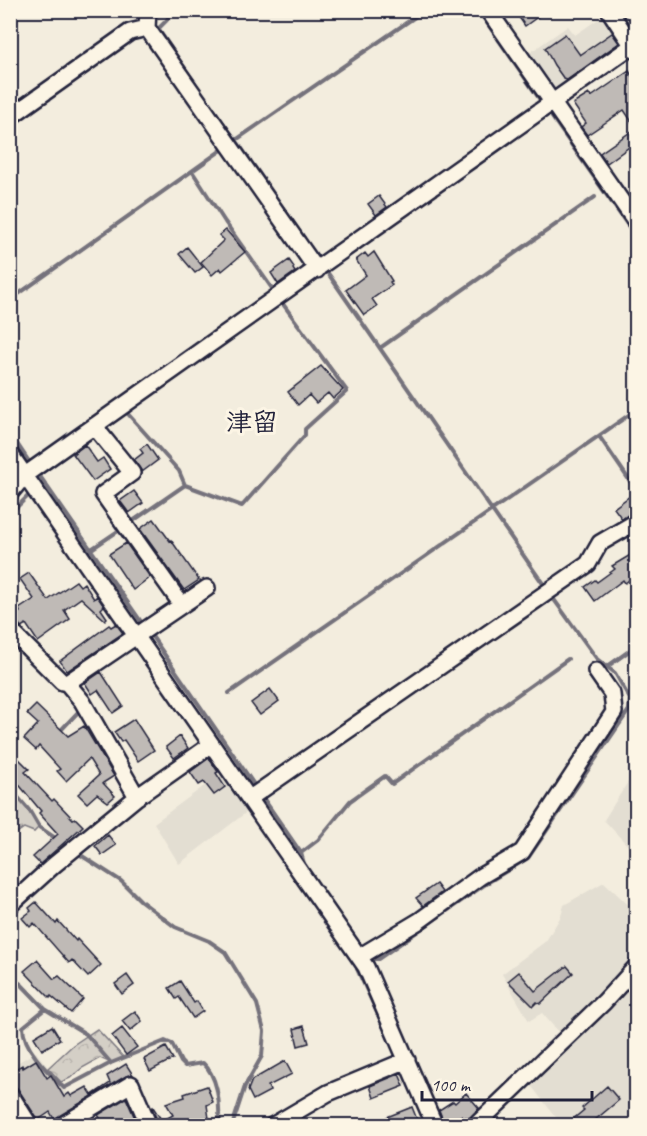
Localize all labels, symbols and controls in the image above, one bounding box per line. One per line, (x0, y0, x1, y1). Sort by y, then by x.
district label: 津留 (226, 406, 278, 439)
scale bar (422, 1064, 592, 1102)
text: 100 m (431, 1074, 472, 1096)

